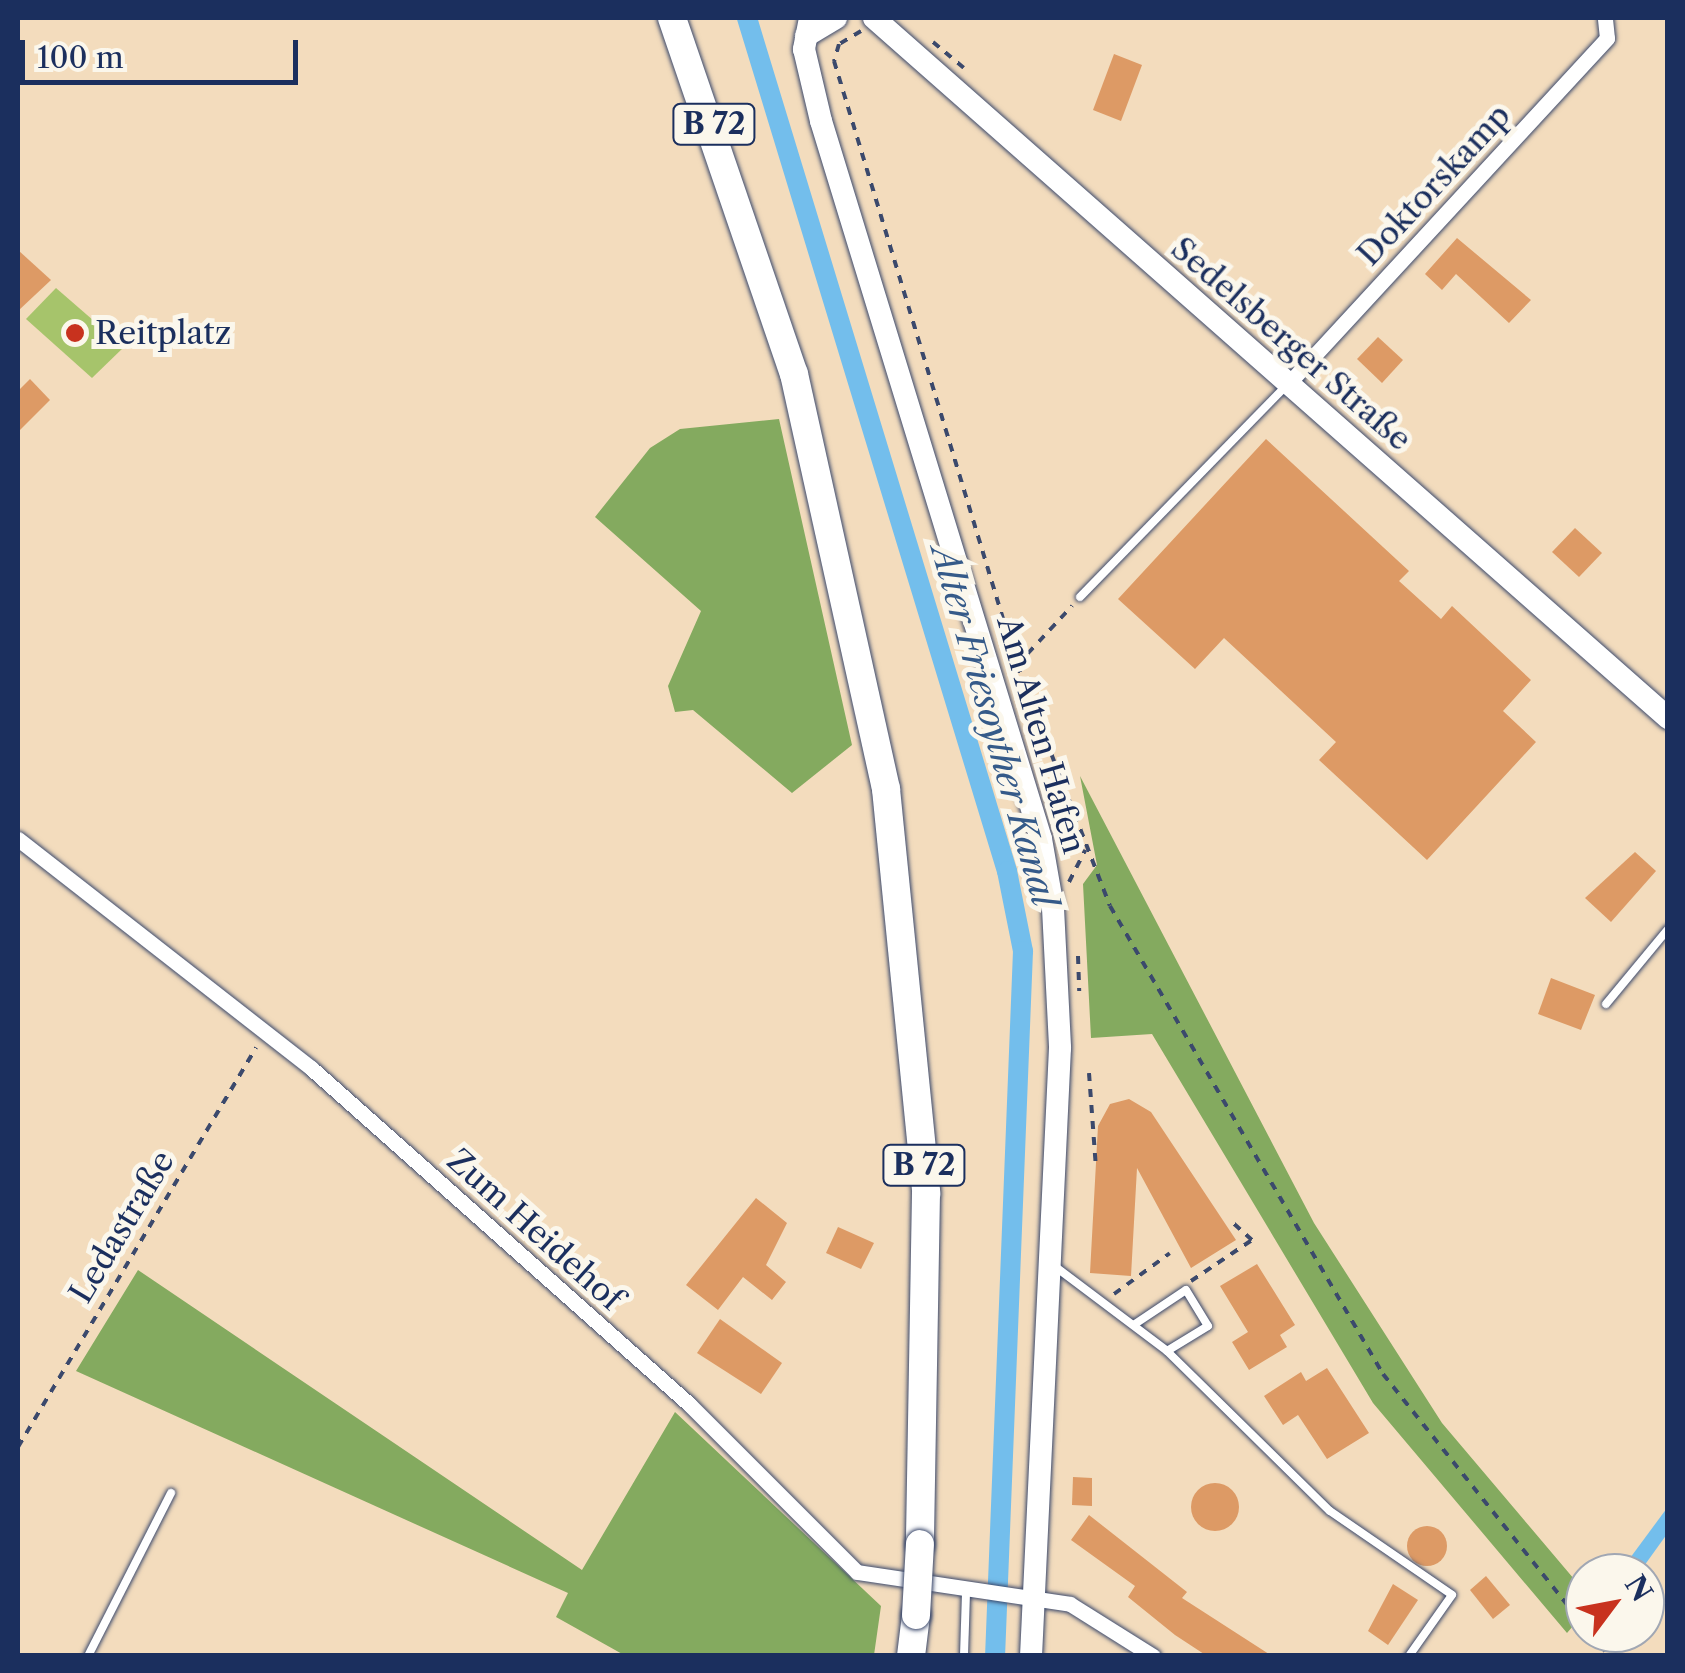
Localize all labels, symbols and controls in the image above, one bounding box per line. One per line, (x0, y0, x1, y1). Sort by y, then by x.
scale bar (25, 20, 302, 82)
text: 100 m (37, 39, 124, 76)
street label: Doktorskamp (1350, 96, 1518, 274)
road number: B 72 (672, 99, 756, 149)
street label: Sedelsberger Straße (1163, 229, 1419, 459)
place label: Reitplatz (95, 314, 231, 352)
marker: Reitplatz (64, 322, 86, 344)
water label: Alter Friesoyther Kanal (922, 540, 1066, 912)
street label: Am Alten Hafen (989, 611, 1093, 859)
road number: B 72 (882, 1140, 966, 1190)
street label: Zum Heidehof (440, 1141, 630, 1319)
street label: Ledastraße (62, 1144, 182, 1310)
north arrow (1565, 1553, 1665, 1653)
text: N (1618, 1569, 1660, 1607)

